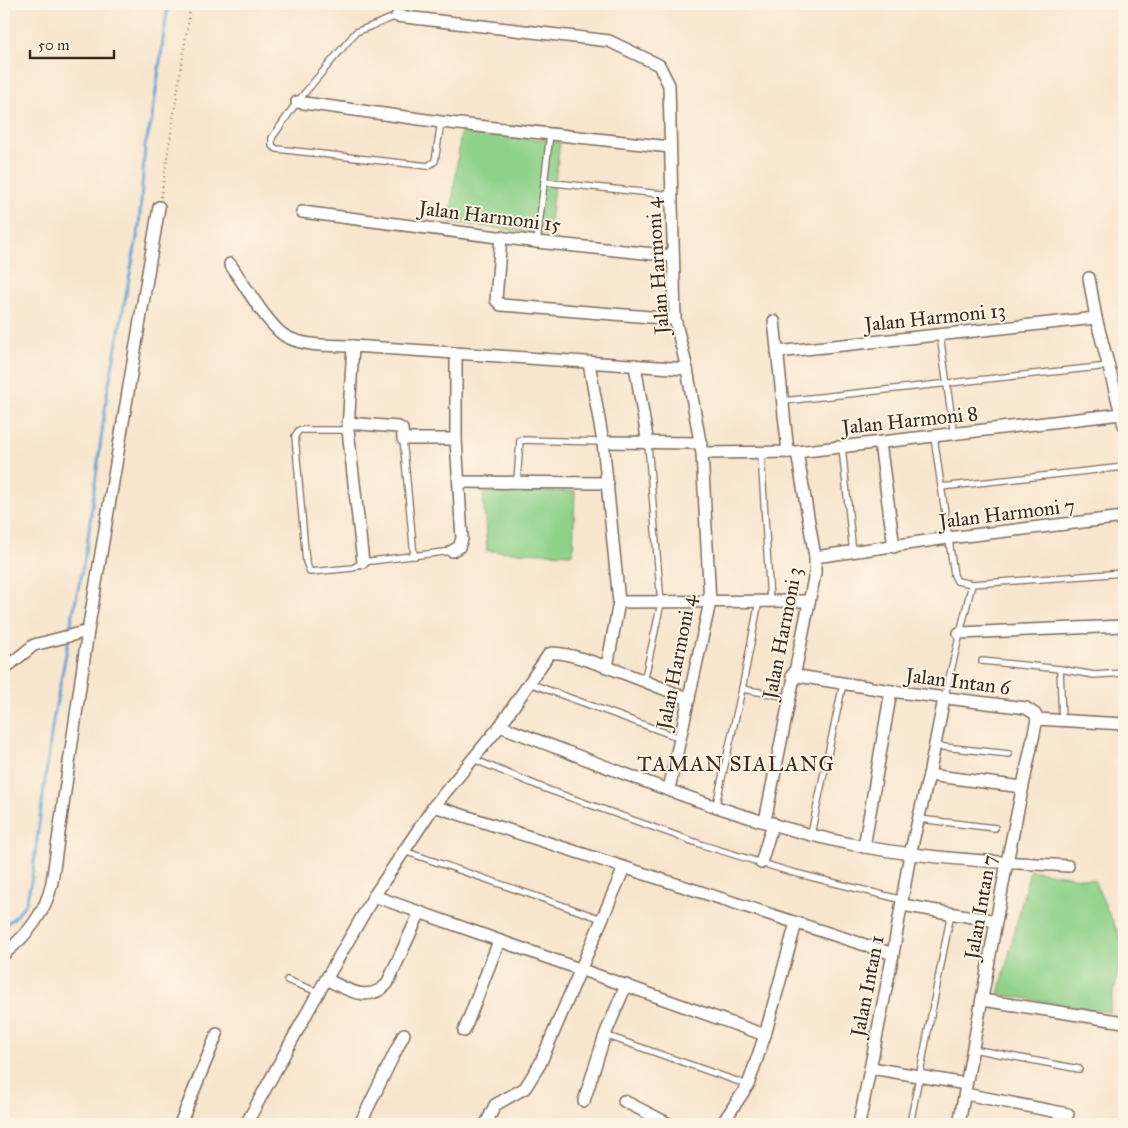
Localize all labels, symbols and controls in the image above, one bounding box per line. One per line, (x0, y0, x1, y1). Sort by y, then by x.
scale bar (30, 28, 114, 60)
text: 50 m (38, 36, 70, 54)
street label: Jalan Harmoni 15 (415, 195, 562, 238)
street label: Jalan Harmoni 4 (640, 196, 675, 337)
street label: Jalan Harmoni 13 (861, 298, 1007, 338)
street label: Jalan Harmoni 8 (839, 401, 979, 440)
street label: Jalan Harmoni 7 (936, 493, 1076, 534)
street label: Jalan Harmoni 3 (757, 565, 808, 703)
street label: Jalan Harmoni 4 (651, 592, 702, 734)
street label: Jalan Intan 6 (902, 662, 1012, 700)
district label: TAMAN SIALANG (637, 751, 835, 777)
street label: Jalan Intan 7 (959, 853, 1002, 963)
street label: Jalan Intan 1 (845, 933, 890, 1041)

